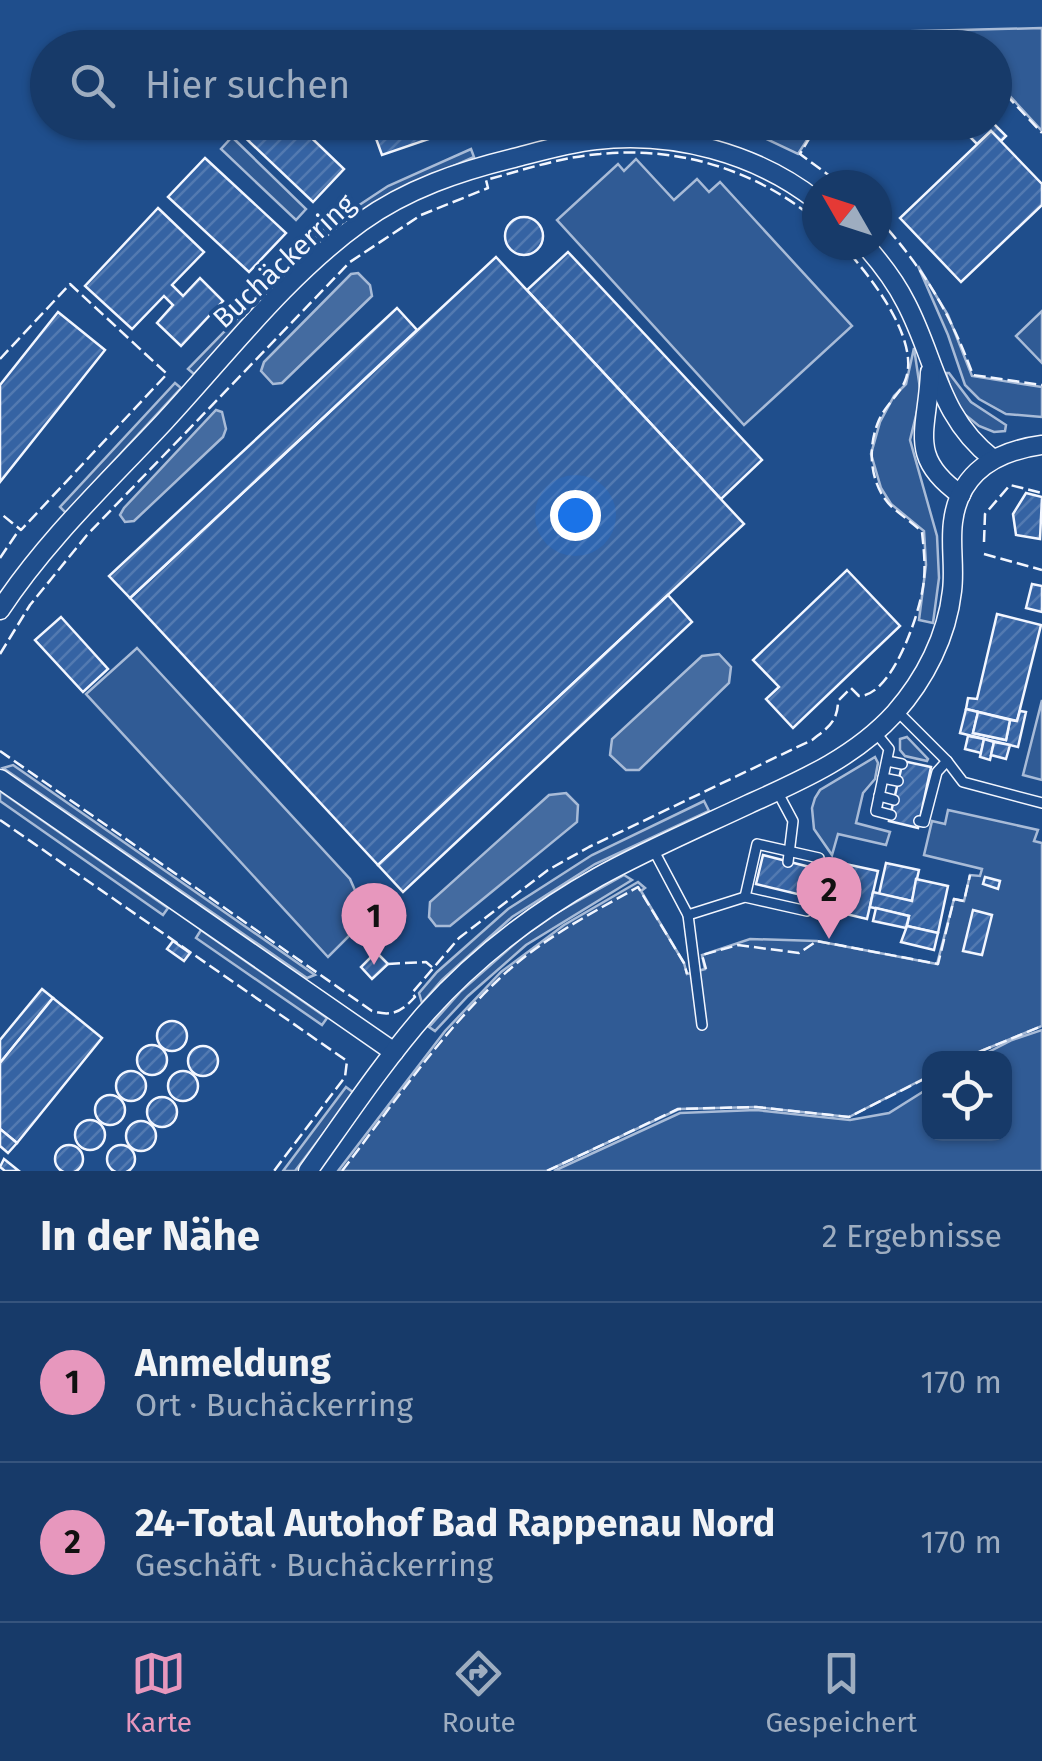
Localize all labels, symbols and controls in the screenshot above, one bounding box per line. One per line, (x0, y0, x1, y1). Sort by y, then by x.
search box (30, 30, 1012, 140)
icon: search (65, 58, 120, 113)
text: Hier suchen (145, 62, 350, 108)
north arrow (802, 170, 892, 260)
street label: Buchäckerring (206, 187, 362, 335)
your location (550, 490, 601, 541)
pin: 2 (796, 856, 862, 939)
pin: 1 (342, 882, 406, 965)
map controls (922, 1051, 1012, 1141)
button: locate (922, 1051, 1012, 1141)
text: In der Nähe (40, 1211, 260, 1261)
text: 2 Ergebnisse (822, 1217, 1002, 1255)
text: Anmeldung (135, 1340, 331, 1386)
text: 1 (65, 1363, 80, 1401)
text: 170 m (921, 1363, 1002, 1401)
text: Ort · Buchäckerring (135, 1386, 413, 1424)
text: 24-Total Autohof Bad Rappenau Nord (135, 1500, 775, 1546)
text: 2 (64, 1523, 81, 1561)
text: 170 m (921, 1523, 1002, 1561)
text: Geschäft · Buchäckerring (135, 1546, 493, 1584)
tab: Karte (125, 1646, 192, 1739)
tab: Route (442, 1646, 516, 1739)
tab: Gespeichert (765, 1646, 917, 1739)

